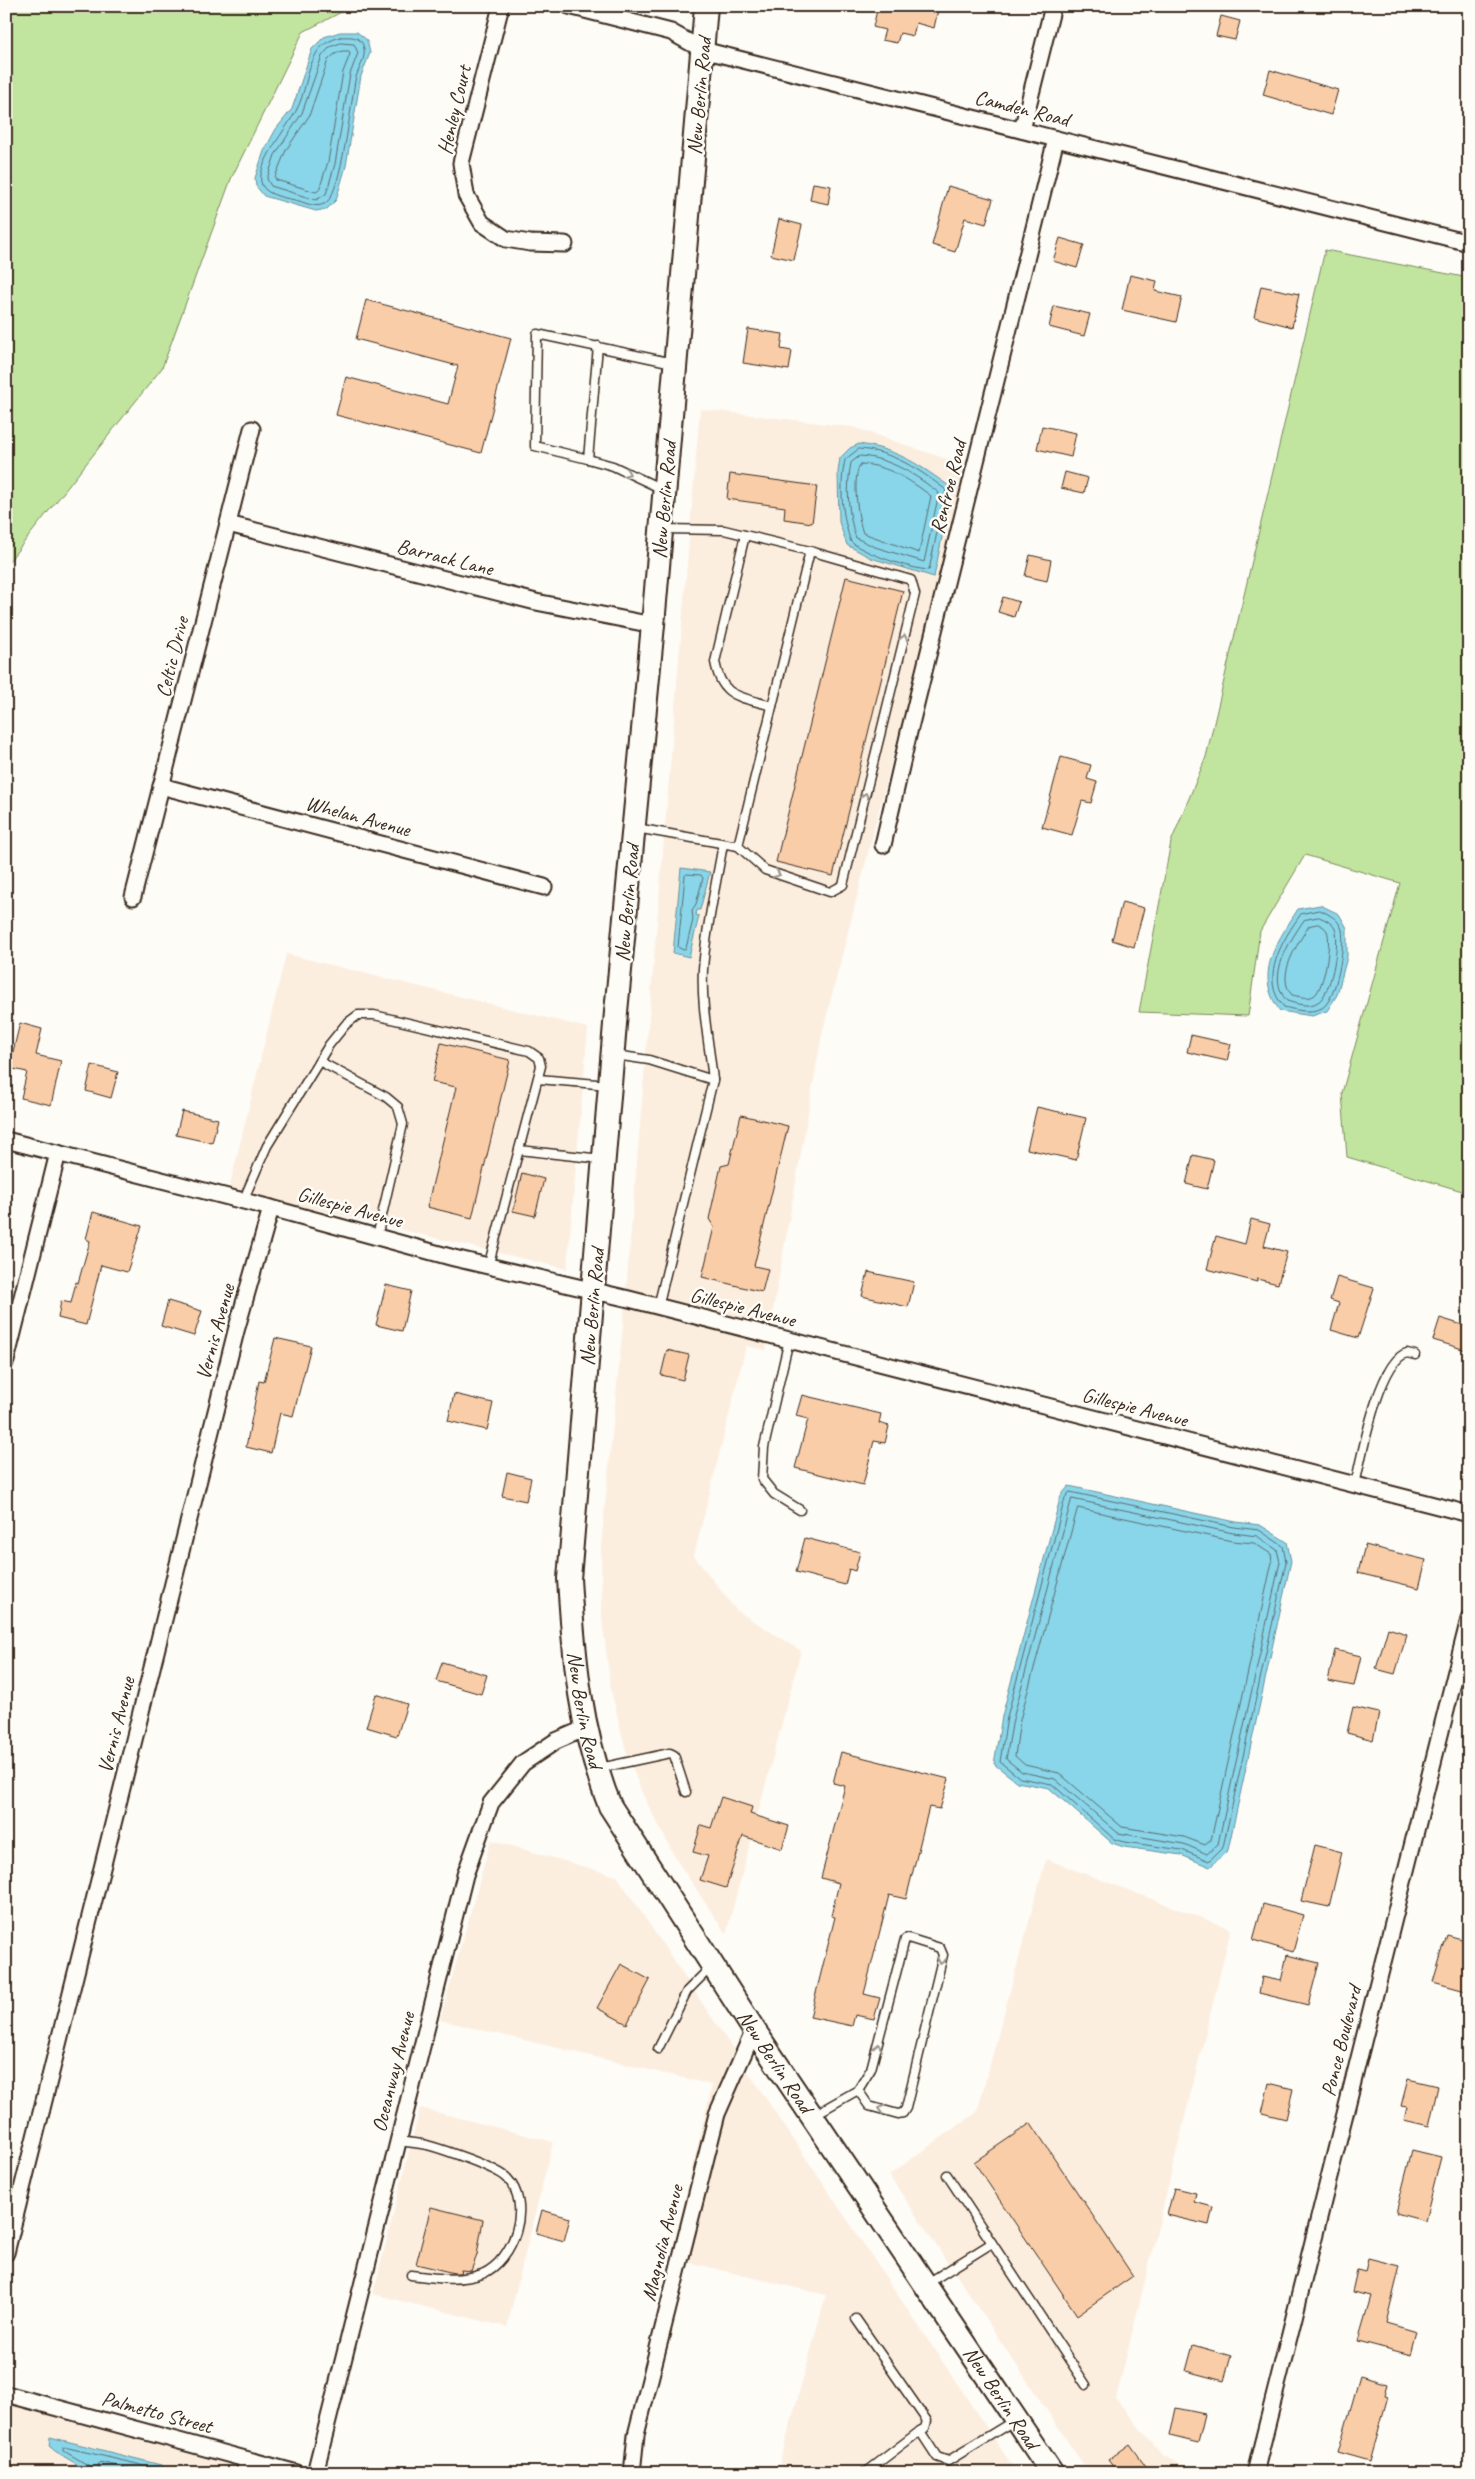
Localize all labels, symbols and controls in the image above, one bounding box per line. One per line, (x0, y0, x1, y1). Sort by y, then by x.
street label: New Berlin Road (681, 32, 717, 156)
street label: Henley Court (431, 61, 477, 157)
street label: Camden Road (972, 84, 1076, 133)
street label: Renfroe Road (924, 434, 973, 536)
street label: New Berlin Road (646, 436, 682, 560)
one-way arrow (622, 466, 631, 477)
street label: Barrack Lane (394, 533, 498, 582)
street label: Celtic Drive (149, 612, 195, 700)
one-way arrow (898, 633, 909, 642)
street label: Whelan Avenue (303, 790, 414, 843)
one-way arrow (859, 791, 870, 800)
street label: New Berlin Road (609, 839, 645, 963)
one-way arrow (772, 868, 781, 879)
street label: Gillespie Avenue (295, 1181, 407, 1234)
street label: New Berlin Road (574, 1243, 610, 1367)
street label: Vernis Avenue (190, 1280, 241, 1383)
street label: Gillespie Avenue (688, 1281, 800, 1333)
street label: Gillespie Avenue (1080, 1381, 1192, 1433)
street label: New Berlin Road (562, 1650, 610, 1775)
street label: Vernis Avenue (92, 1673, 141, 1776)
one-way arrow (936, 1957, 947, 1965)
street label: Ponce Boulevard (1315, 1980, 1368, 2099)
street label: New Berlin Road (732, 2005, 821, 2121)
street label: Oceanway Avenue (366, 2008, 421, 2135)
one-way arrow (872, 2042, 883, 2051)
one-way arrow (877, 2105, 885, 2115)
street label: Magnolia Avenue (635, 2180, 689, 2304)
street label: New Berlin Road (958, 2341, 1047, 2457)
street label: Palmetto Street (99, 2385, 217, 2440)

